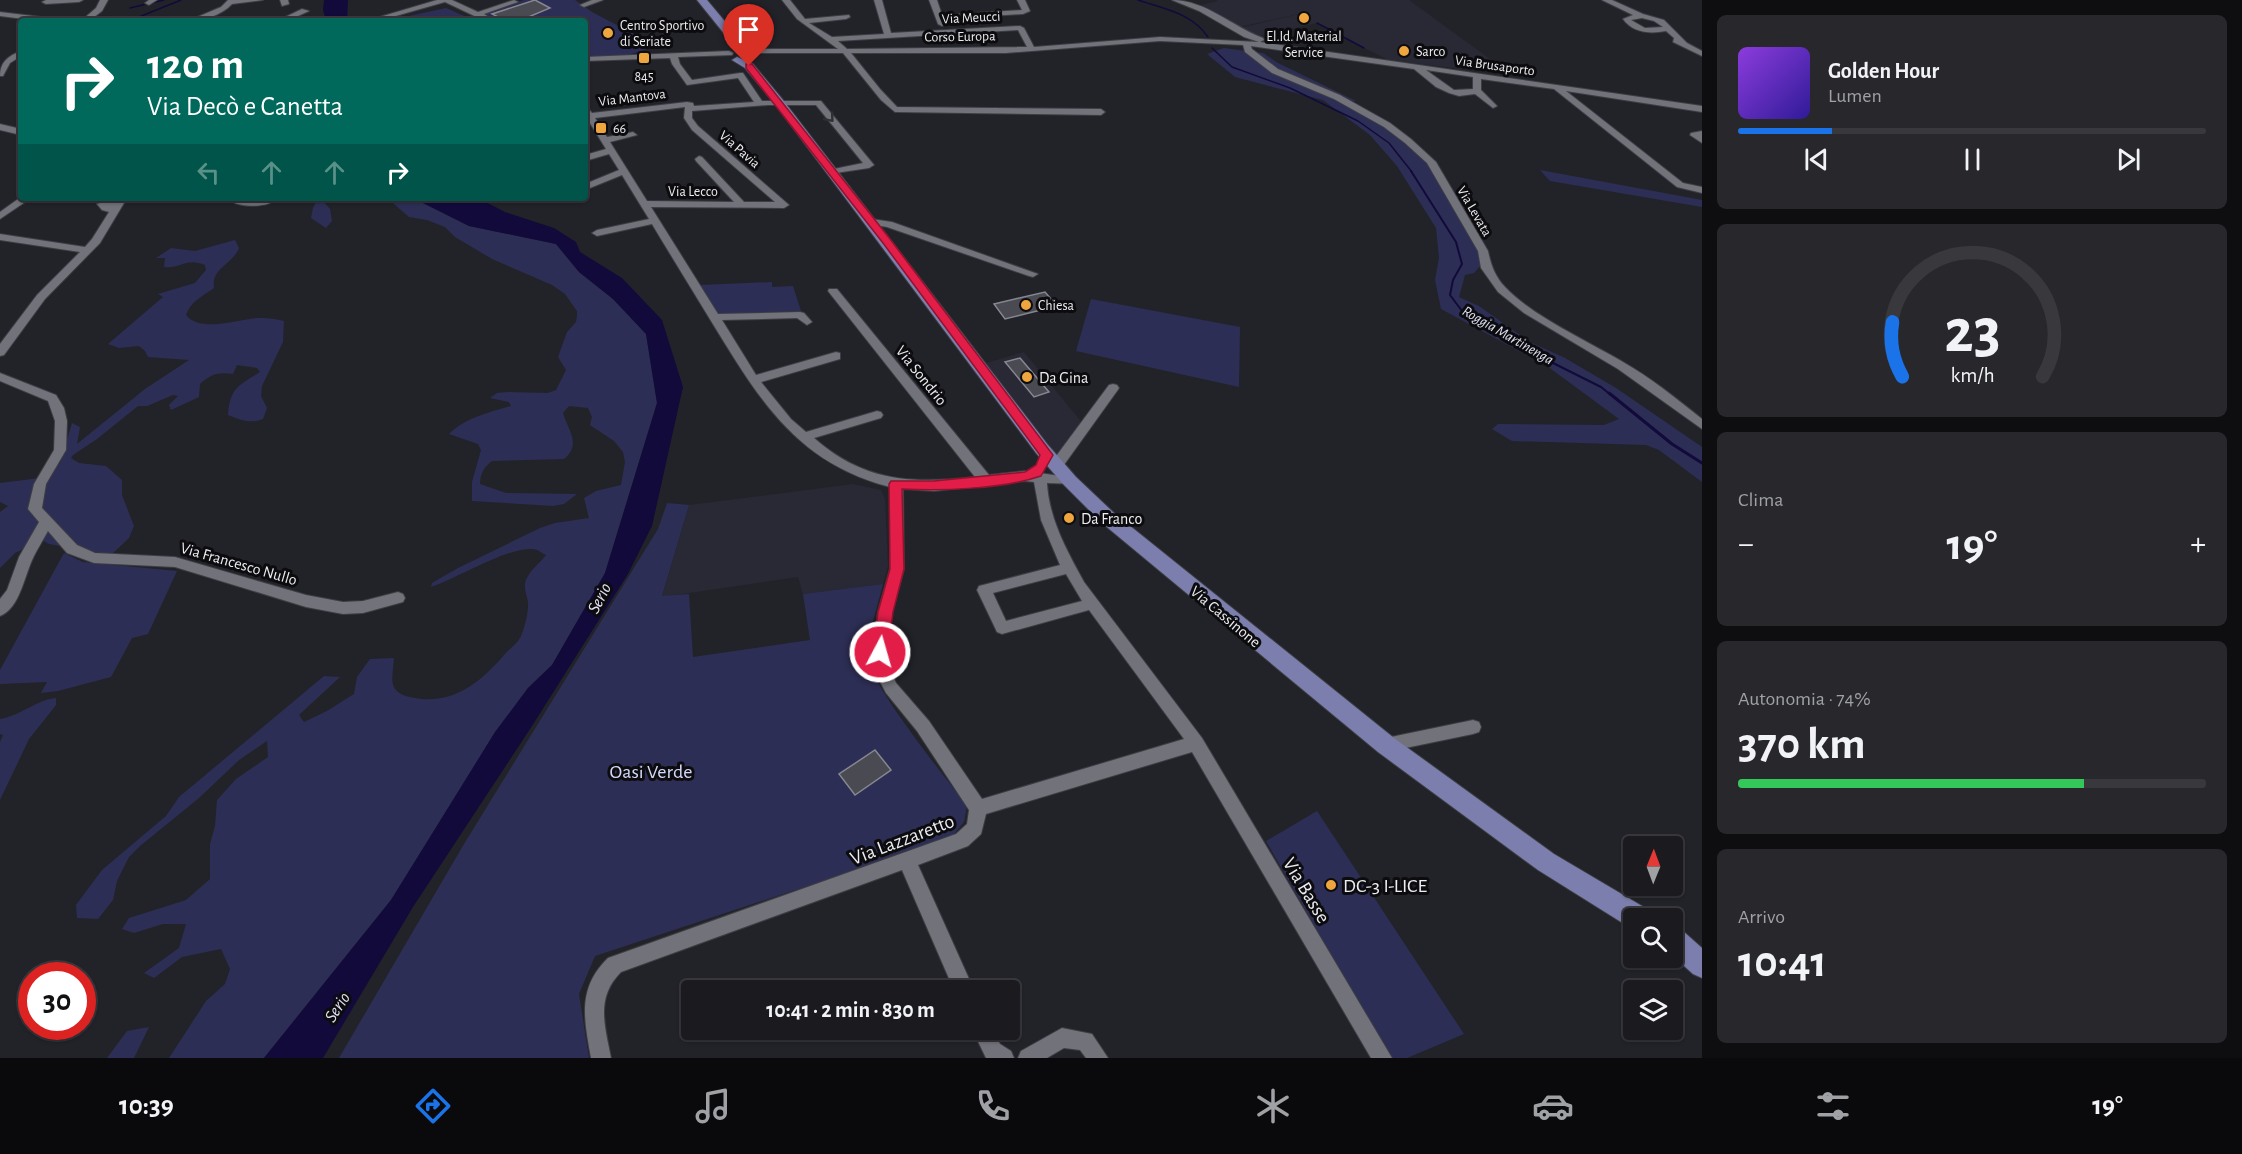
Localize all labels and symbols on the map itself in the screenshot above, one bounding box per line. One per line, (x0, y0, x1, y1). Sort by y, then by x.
pin (723, 4, 774, 66)
street label: Via Meucci (941, 9, 1001, 27)
marker: El.Id. Material Service (1297, 11, 1311, 25)
place label: Centro Sportivo di Seriate (620, 19, 704, 49)
marker: Centro Sportivo di Seriate (601, 26, 615, 40)
street label: Corso Europa (924, 29, 996, 45)
place label: El.Id. Material Service (1266, 30, 1342, 60)
marker: Sarco (1397, 44, 1411, 58)
place label: Sarco (1416, 45, 1446, 59)
marker: 845 (637, 51, 651, 65)
street label: Via Brusaporto (1454, 53, 1536, 79)
place label: 845 (634, 70, 654, 84)
street label: Via Mantova (598, 87, 667, 109)
one-way arrow (823, 111, 834, 122)
marker: 66 (594, 121, 608, 135)
place label: 66 (613, 122, 626, 136)
street label: Via Pavia (716, 128, 763, 171)
street label: Via Levata (1454, 184, 1494, 239)
street label: Via Lecco (668, 185, 718, 199)
marker: Chiesa (1019, 298, 1033, 312)
place label: Chiesa (1038, 299, 1075, 313)
water label: Roggia Martinenga (1460, 303, 1556, 368)
street label: Via Sondrio (893, 343, 950, 408)
marker: Da Gina (1020, 370, 1034, 384)
place label: Da Gina (1039, 370, 1089, 386)
marker: Da Franco (1062, 511, 1076, 525)
place label: Da Franco (1081, 511, 1142, 527)
street label: Via Francesco Nullo (179, 540, 299, 588)
water label: Serio (585, 580, 615, 617)
street label: Via Cassinone (1187, 583, 1263, 651)
position arrow (848, 620, 912, 684)
park label: Oasi Verde (609, 762, 693, 782)
street label: Via Lazzaretto (848, 811, 957, 869)
north arrow (1623, 836, 1683, 896)
street label: Via Basse (1279, 854, 1333, 927)
place label: DC-3 I-LICE (1343, 876, 1427, 896)
marker: DC-3 I-LICE (1324, 878, 1338, 892)
speed limit sign: 30 (18, 962, 96, 1040)
water label: Serio (322, 989, 354, 1026)

